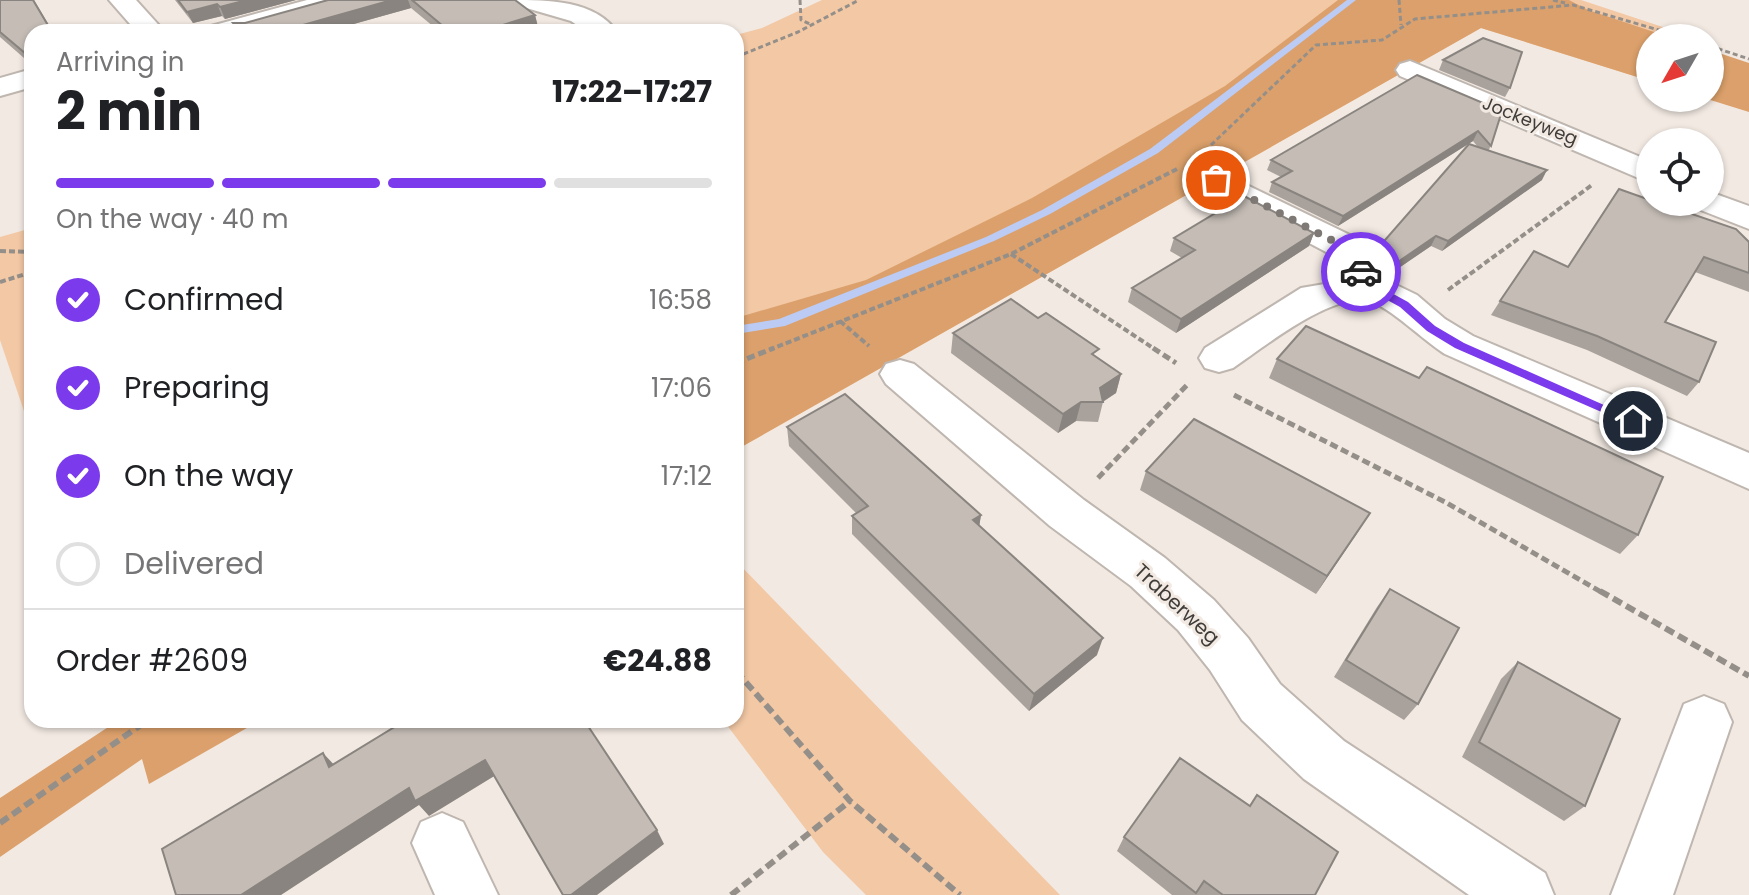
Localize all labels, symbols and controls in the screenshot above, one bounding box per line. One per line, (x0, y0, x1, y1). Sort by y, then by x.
north arrow (1636, 24, 1724, 112)
map controls (1636, 24, 1724, 216)
text: Arriving in (56, 44, 185, 80)
text: 17:22–17:27 (552, 70, 712, 113)
text: 2 min (56, 75, 202, 148)
street label: Jockeyweg (1479, 90, 1582, 151)
button: locate (1636, 128, 1724, 216)
pin (1182, 146, 1250, 214)
icon: bag (1194, 158, 1238, 202)
text: On the way · 40 m (56, 201, 289, 237)
courier (1321, 232, 1401, 312)
icon: car (1339, 250, 1383, 294)
icon: check (56, 278, 100, 322)
text: Confirmed (124, 278, 284, 321)
text: 16:58 (649, 282, 712, 318)
icon: check (56, 366, 100, 410)
text: Preparing (124, 366, 270, 409)
text: 17:06 (651, 370, 712, 406)
pin (1599, 387, 1667, 455)
icon: home (1611, 399, 1655, 443)
icon: check (56, 454, 100, 498)
text: On the way (124, 454, 293, 497)
text: 17:12 (661, 458, 712, 494)
text: Delivered (124, 542, 264, 585)
street label: Traberweg (1128, 557, 1226, 651)
text: Order #2609 (56, 639, 248, 682)
text: €24.88 (603, 639, 712, 682)

